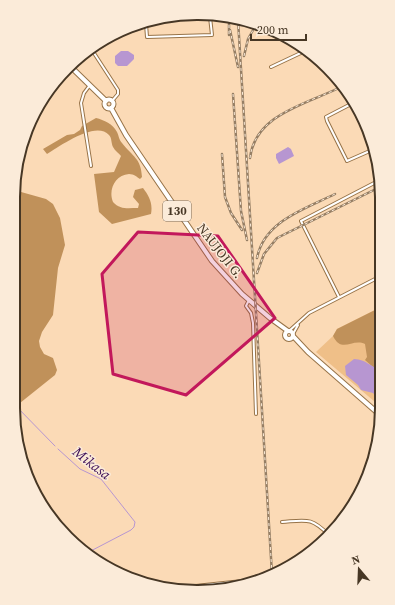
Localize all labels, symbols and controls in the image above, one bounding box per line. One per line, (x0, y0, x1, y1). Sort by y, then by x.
scale bar (251, 16, 306, 42)
text: 200 m (257, 22, 289, 38)
road number: 130 (163, 201, 191, 221)
street label: NAUJOJI G. (193, 220, 247, 282)
water label: Mikasa (68, 441, 116, 485)
north arrow (339, 549, 379, 589)
text: N (350, 552, 362, 568)

